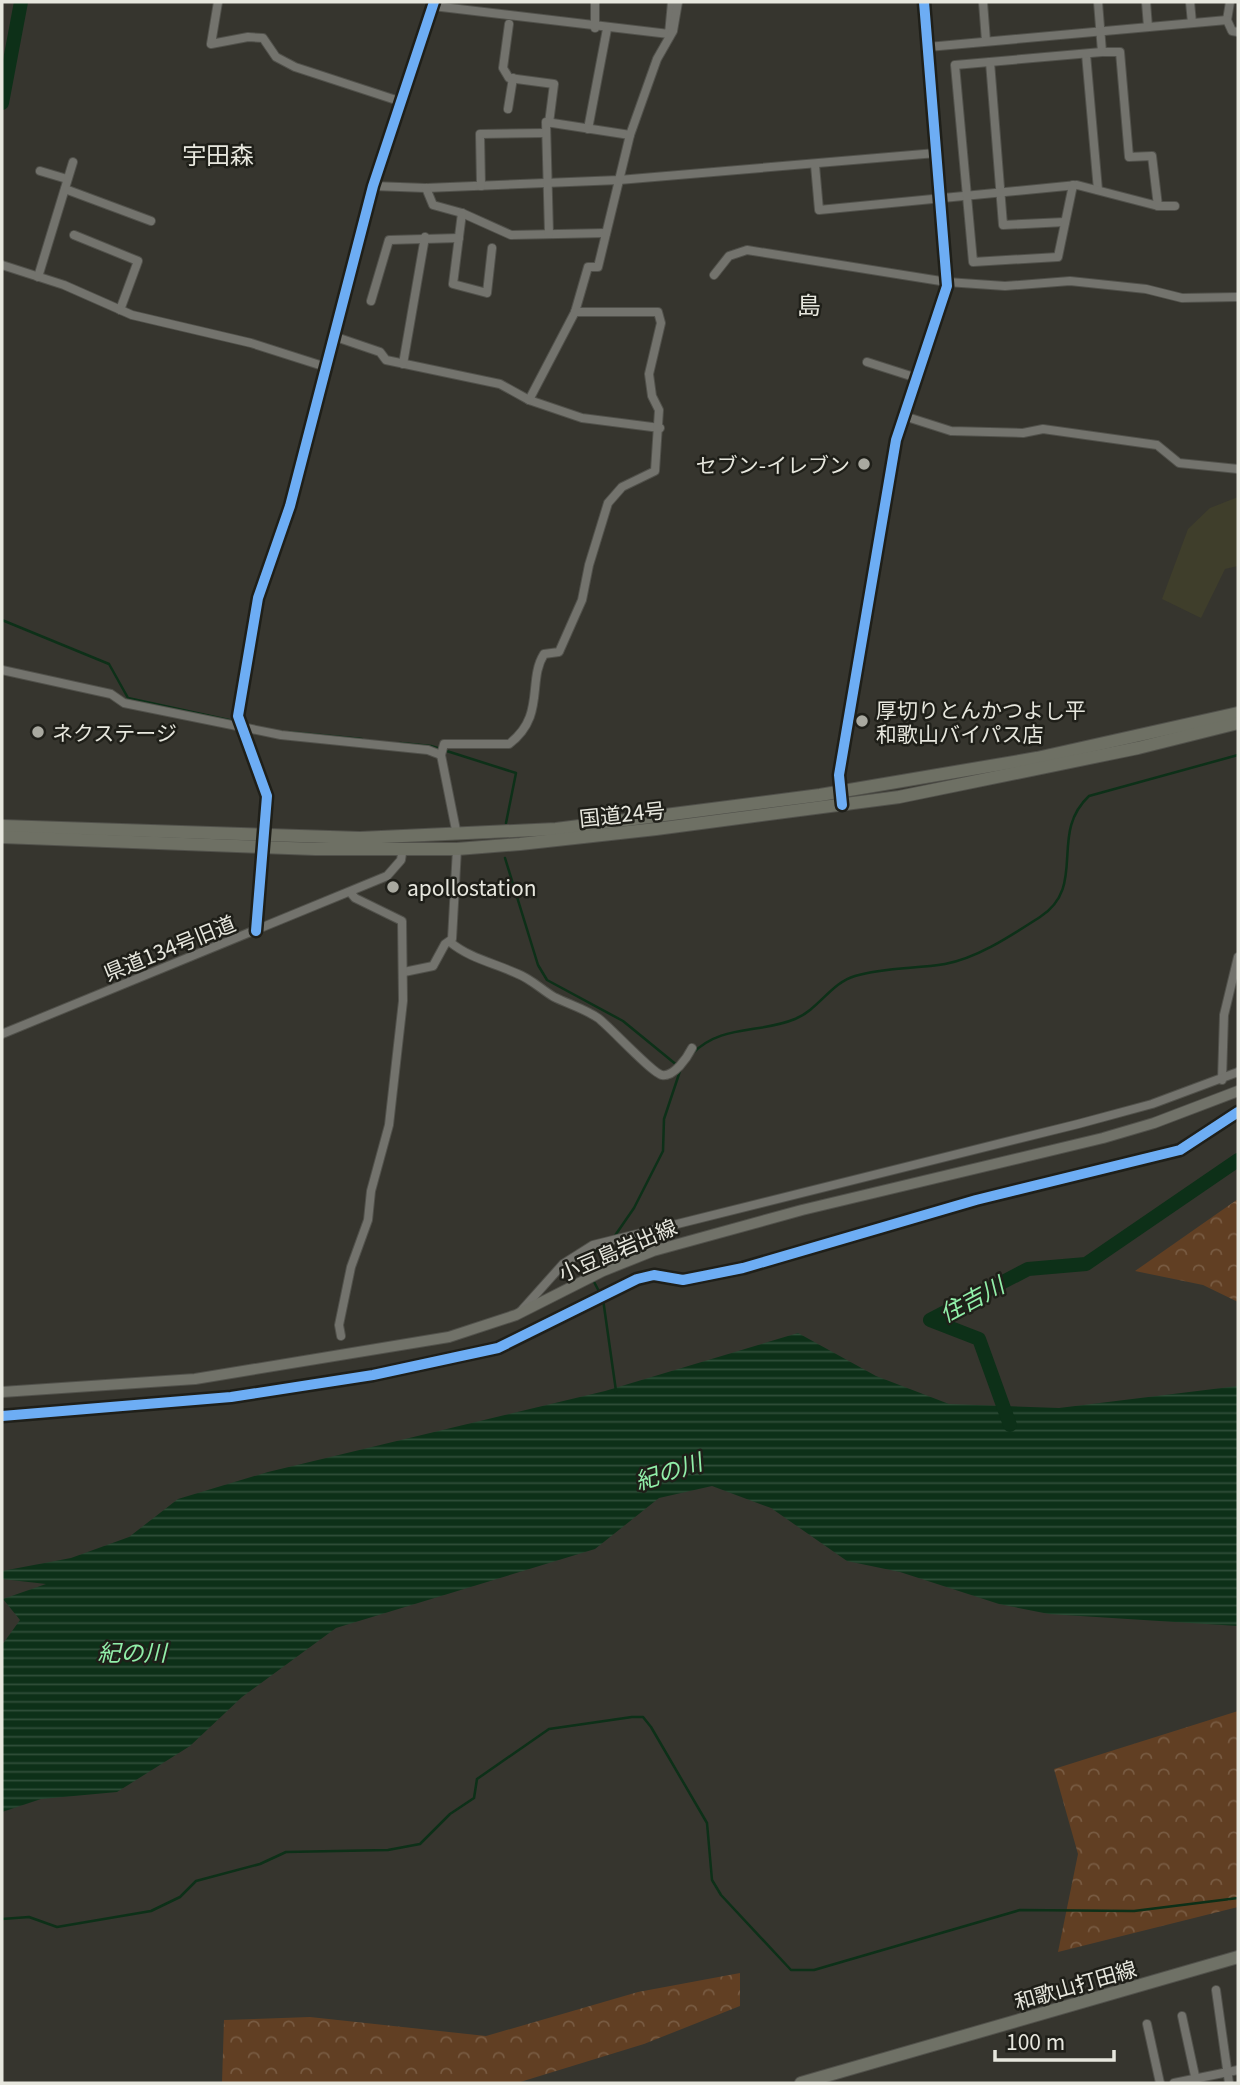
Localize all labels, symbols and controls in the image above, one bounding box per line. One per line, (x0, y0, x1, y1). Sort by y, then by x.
district label: 宇田森 (182, 136, 254, 171)
district label: 島 (797, 286, 821, 321)
place label: セブン-イレブン (696, 449, 850, 479)
marker: セブン-イレブン (856, 456, 872, 472)
place label: 厚切りとんかつよし平 和歌山バイパス店 (876, 694, 1086, 748)
marker: 厚切りとんかつよし平 和歌山バイパス店 (854, 713, 870, 729)
place label: ネクステージ (52, 717, 177, 747)
marker: ネクステージ (30, 724, 46, 740)
street label: 国道24号 (578, 794, 666, 832)
place label: apollostation (407, 872, 536, 902)
marker: apollostation (385, 879, 401, 895)
street label: 県道134号旧道 (98, 907, 240, 987)
street label: 小豆島岩出線 (553, 1211, 681, 1287)
water label: 住吉川 (933, 1265, 1012, 1329)
water label: 紀の川 (630, 1442, 709, 1497)
water label: 紀の川 (98, 1634, 170, 1668)
street label: 和歌山打田線 (1010, 1952, 1140, 2016)
scale bar (995, 2018, 1114, 2062)
text: 100 m (1006, 2026, 1065, 2056)

